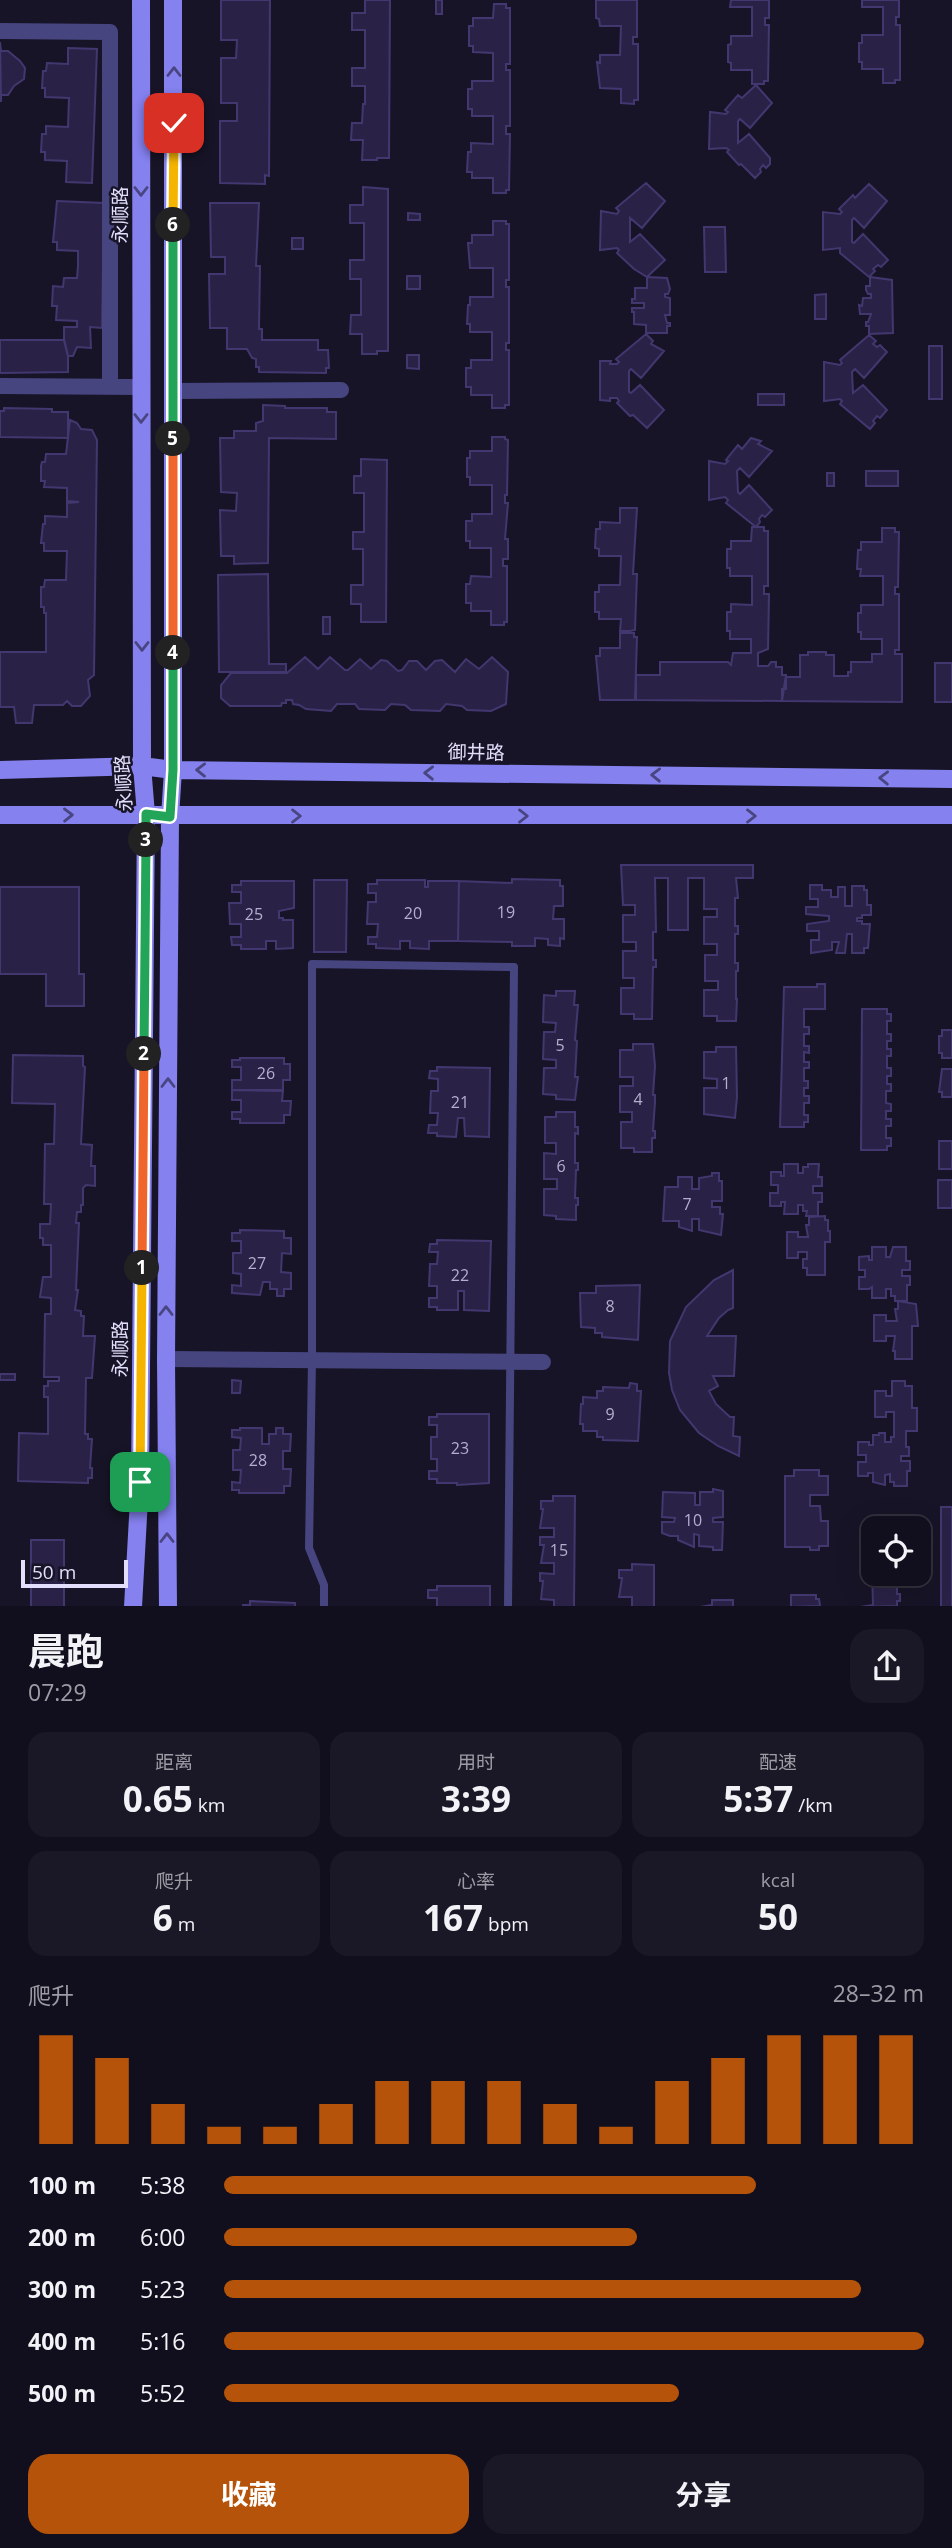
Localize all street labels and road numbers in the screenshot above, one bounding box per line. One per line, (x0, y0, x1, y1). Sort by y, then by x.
street label: 永顺路 (107, 186, 133, 244)
street label: 御井路 (447, 739, 505, 765)
street label: 永顺路 (109, 754, 137, 812)
street label: 永顺路 (107, 1320, 133, 1378)

